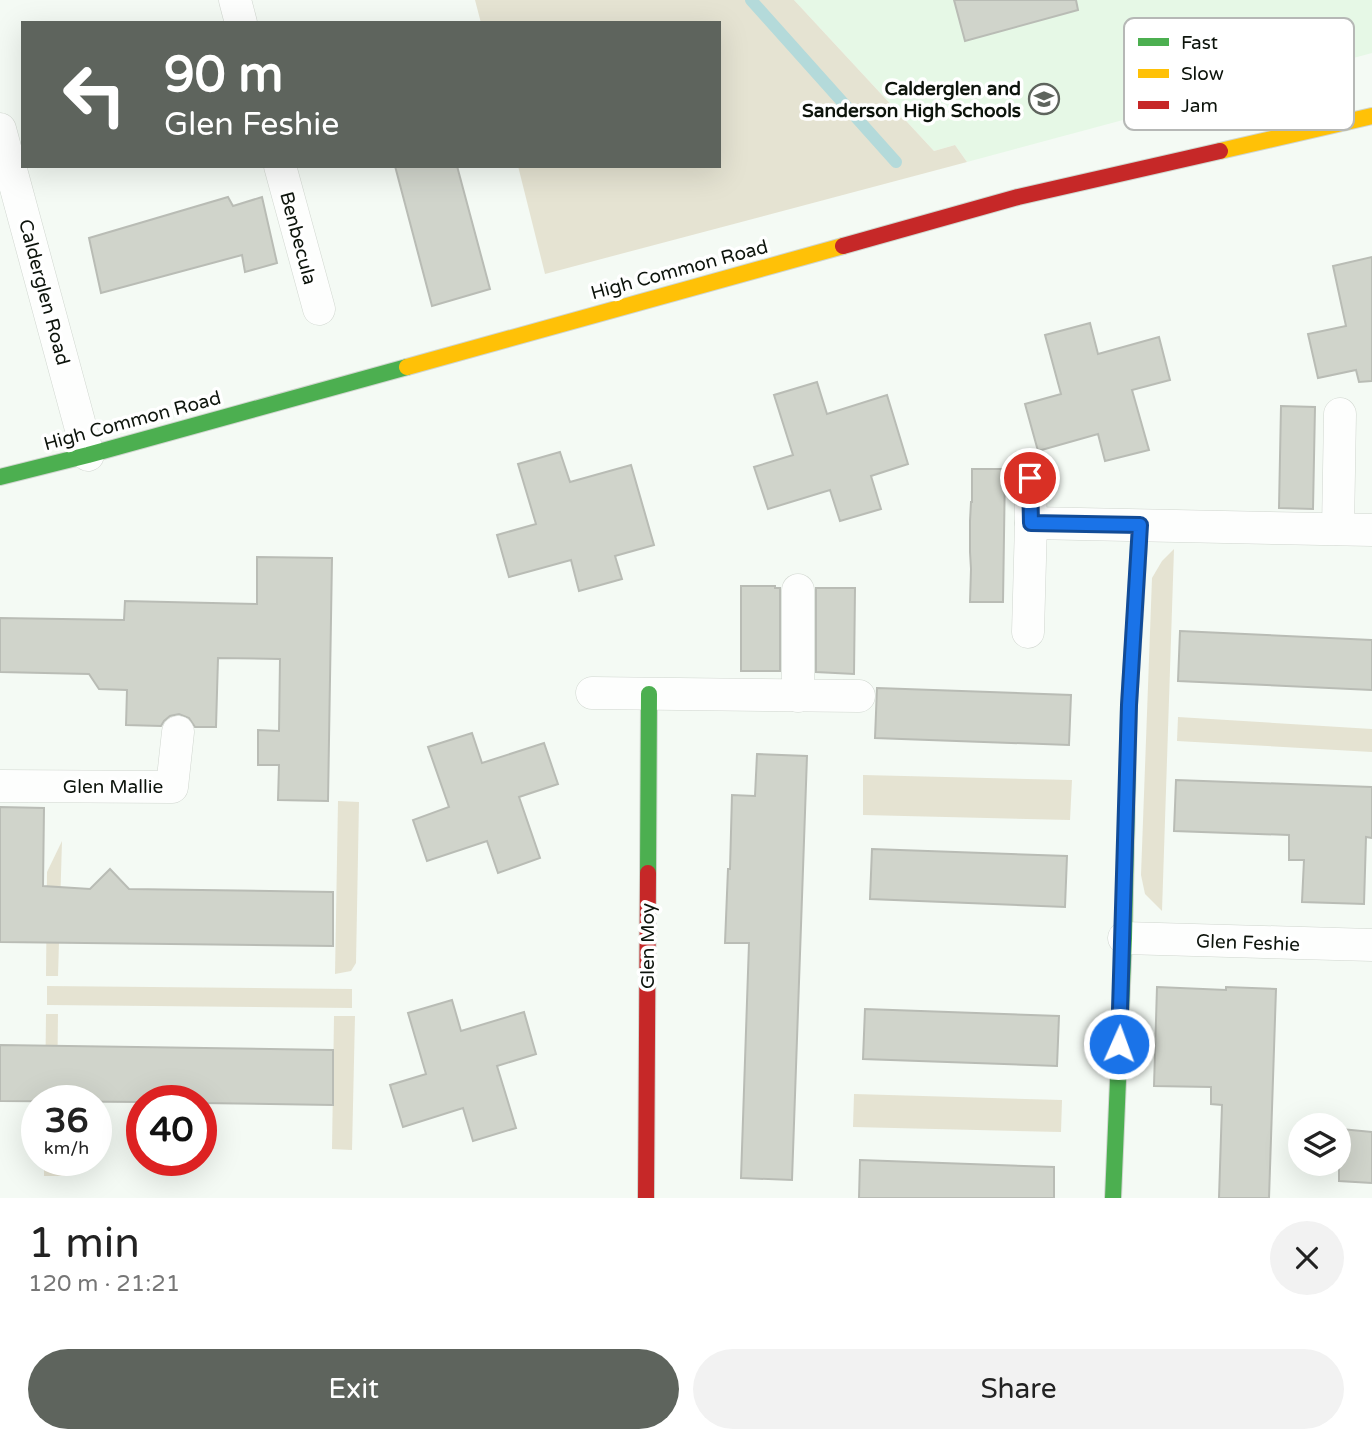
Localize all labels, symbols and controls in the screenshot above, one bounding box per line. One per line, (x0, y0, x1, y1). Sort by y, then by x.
legend (1124, 18, 1354, 130)
text: Fast (1181, 32, 1218, 54)
text: 90 m (164, 46, 283, 105)
icon: left (49, 49, 140, 140)
text: Slow (1181, 63, 1224, 85)
place label: Calderglen and Sanderson High Schools (802, 78, 1021, 123)
school or university icon: Calderglen and Sanderson High Schools (1027, 82, 1061, 116)
text: Jam (1181, 95, 1218, 117)
text: Glen Feshie (164, 106, 339, 144)
street label: Benbecula (275, 189, 321, 287)
street label: Calderglen Road (14, 217, 74, 368)
street label: High Common Road (588, 236, 770, 304)
street label: High Common Road (41, 387, 223, 455)
pin (1000, 448, 1060, 508)
icon: arrive (1011, 459, 1049, 497)
street label: Glen Mallie (63, 776, 163, 798)
street label: Glen Moy (637, 903, 659, 989)
street label: Glen Feshie (1196, 930, 1300, 956)
position arrow (1082, 1007, 1156, 1081)
speed limit sign: 40 (126, 1085, 217, 1176)
text: 36 (45, 1100, 88, 1142)
map controls (1288, 1113, 1351, 1176)
button: layers (1288, 1113, 1351, 1176)
text: km/h (44, 1137, 89, 1159)
text: 1 min (28, 1218, 140, 1269)
button: close (1270, 1221, 1344, 1295)
text: 120 m · 21:21 (28, 1270, 180, 1298)
button: Exit (28, 1349, 679, 1429)
button: Share (693, 1349, 1344, 1429)

